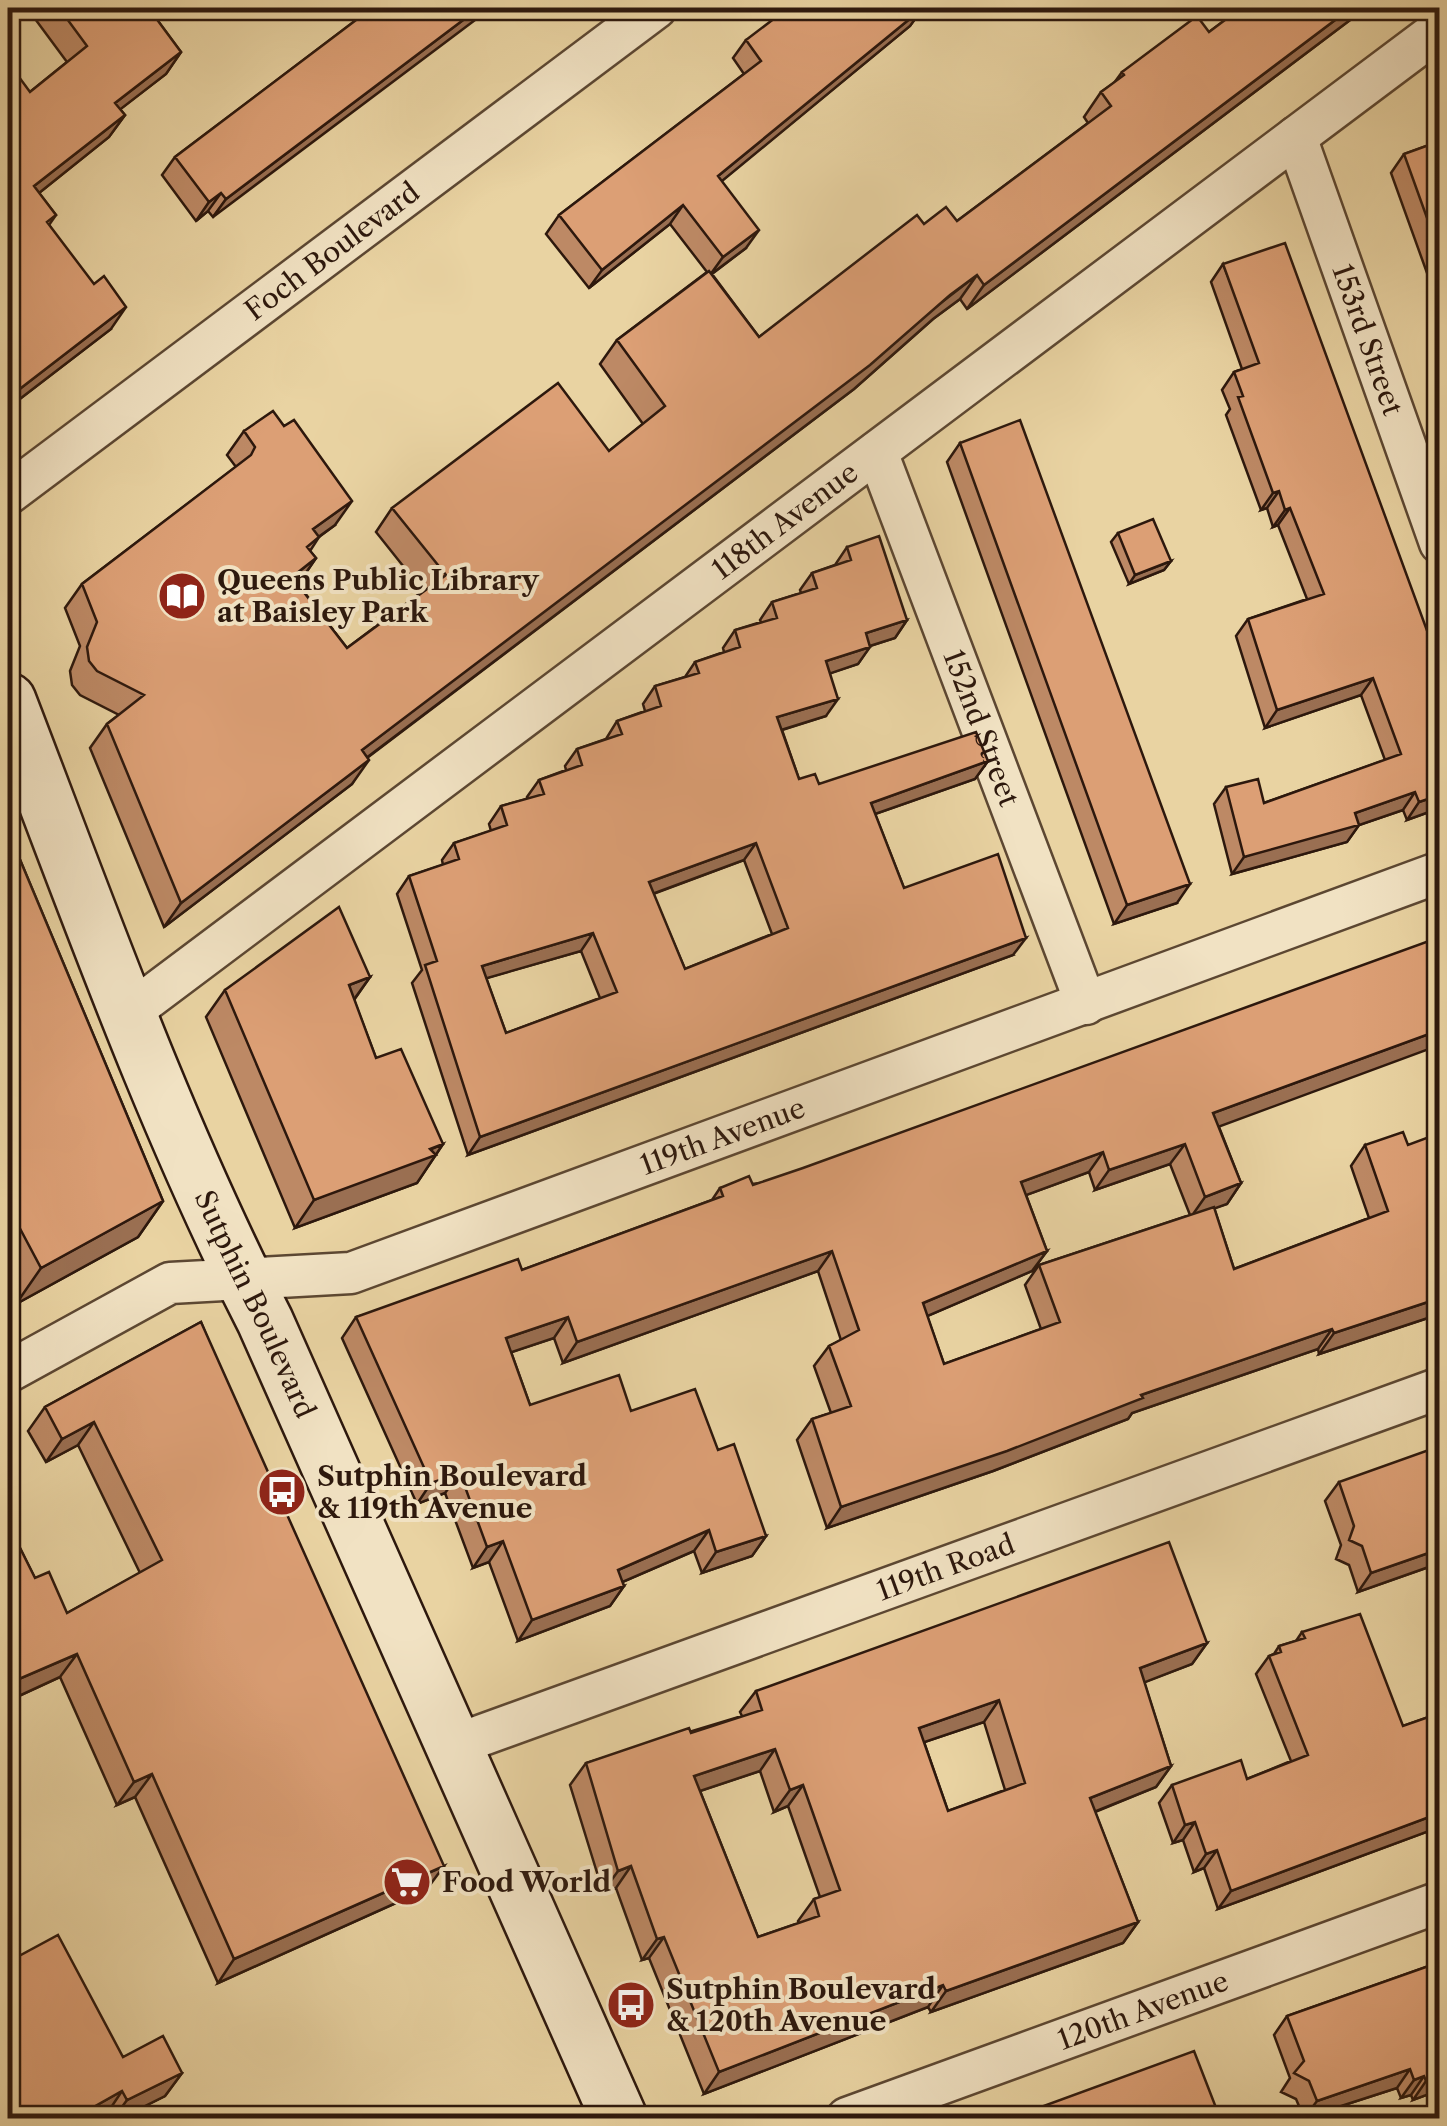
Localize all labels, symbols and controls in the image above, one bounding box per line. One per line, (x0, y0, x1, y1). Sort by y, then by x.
street label: Foch Boulevard (238, 175, 426, 327)
street label: 153rd Street (1325, 260, 1410, 420)
street label: 118th Avenue (705, 455, 864, 586)
place label: Queens Public Library at Baisley Park (217, 563, 539, 629)
library icon: Queens Public Library at Baisley Park (156, 570, 208, 622)
street label: 152nd Street (936, 645, 1027, 811)
street label: 119th Avenue (635, 1090, 810, 1182)
street label: Sutphin Boulevard (188, 1185, 323, 1423)
place label: Sutphin Boulevard & 119th Avenue (317, 1459, 587, 1525)
bus stop icon: Sutphin Boulevard & 119th Avenue (256, 1466, 308, 1518)
street label: 119th Road (872, 1527, 1019, 1608)
supermarket icon: Food World (381, 1856, 433, 1908)
place label: Food World (442, 1865, 612, 1899)
street label: 120th Avenue (1053, 1964, 1233, 2057)
place label: Sutphin Boulevard & 120th Avenue (666, 1972, 936, 2038)
bus stop icon: Sutphin Boulevard & 120th Avenue (605, 1979, 657, 2031)

